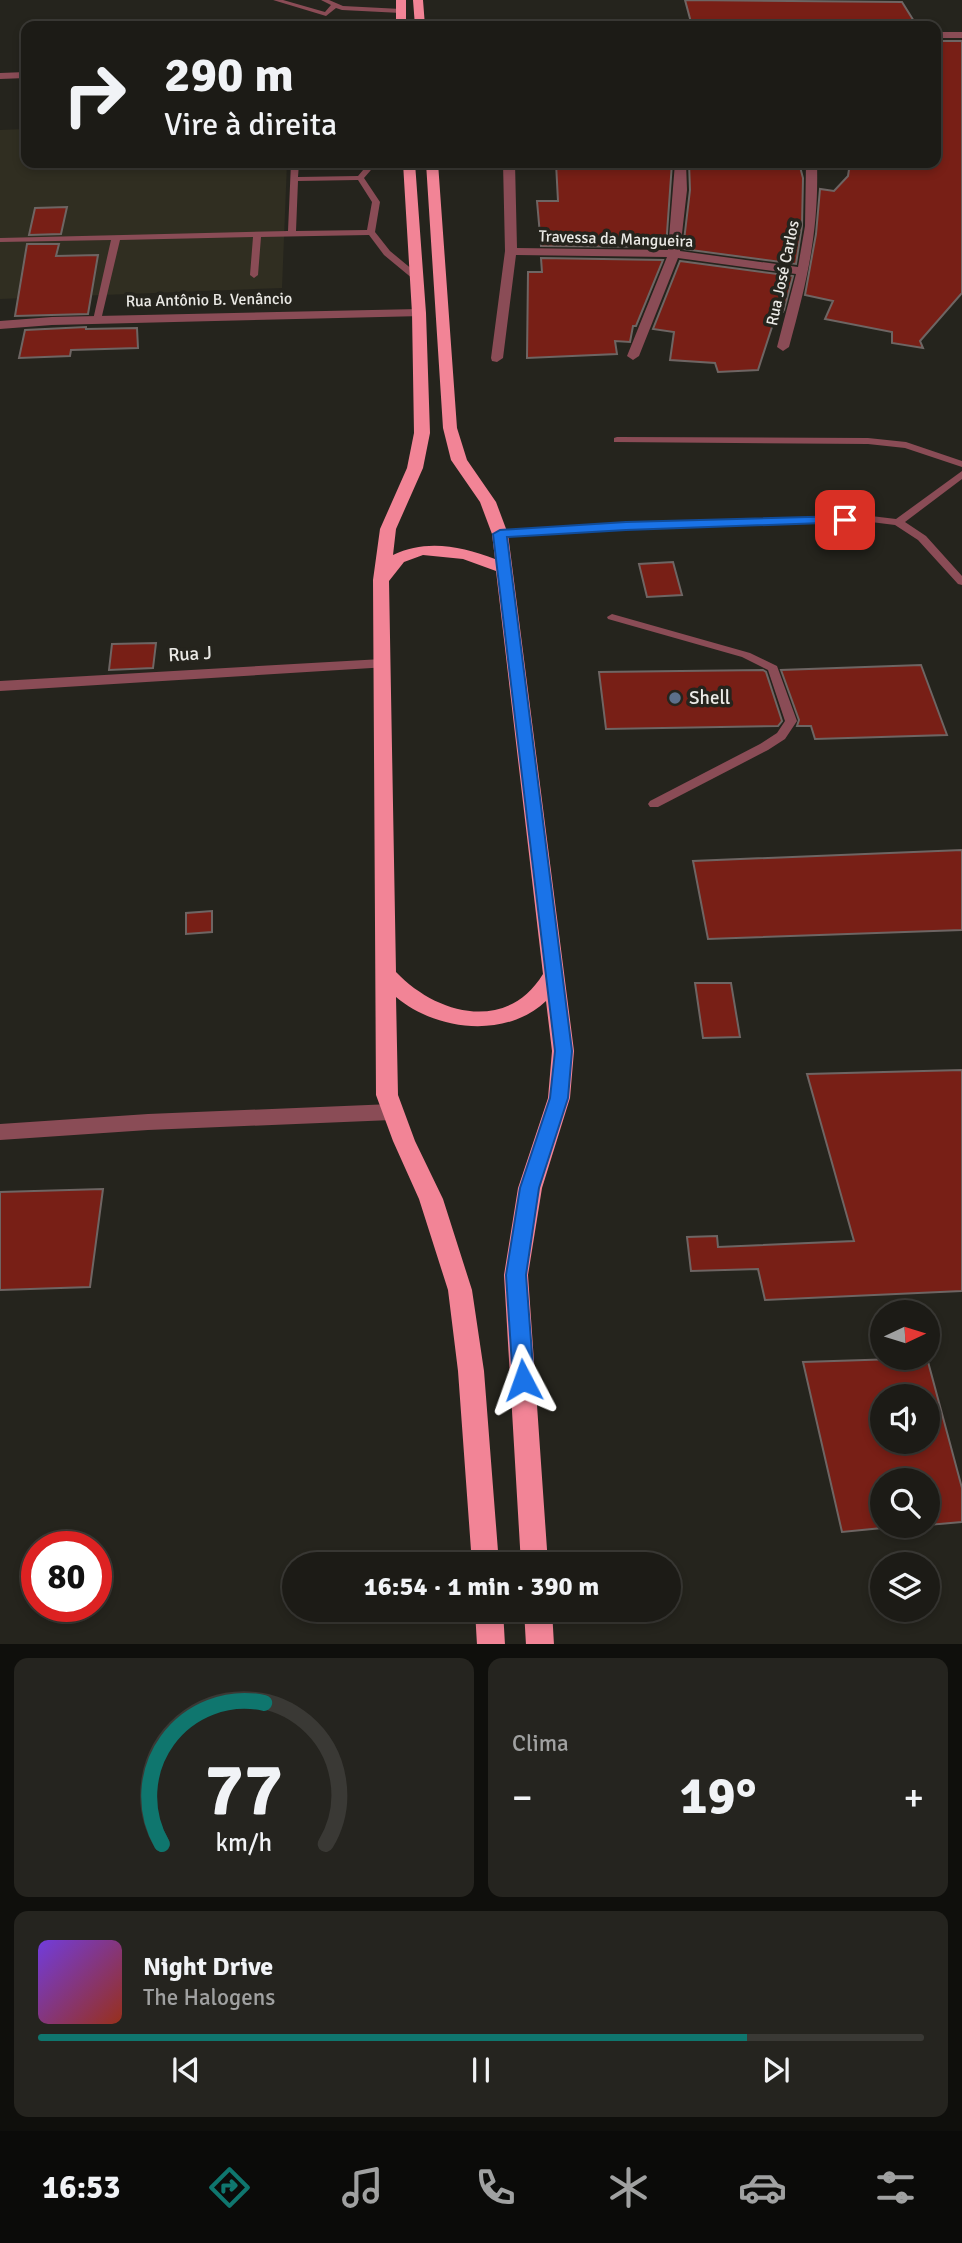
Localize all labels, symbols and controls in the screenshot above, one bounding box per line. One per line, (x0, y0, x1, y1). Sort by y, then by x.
text: 290 m (164, 45, 294, 105)
icon: right (49, 49, 140, 140)
text: Vire à direita (164, 105, 337, 144)
street label: Rua José Carlos (762, 219, 804, 327)
street label: Travessa da Mangueira (538, 226, 694, 252)
street label: Rua Antônio B. Venâncio (126, 289, 292, 311)
pin (815, 490, 875, 550)
icon: arrive (826, 501, 864, 539)
street label: Rua J (168, 641, 212, 667)
place label: Shell (689, 686, 730, 710)
marker: Shell (667, 690, 683, 706)
north arrow (870, 1300, 940, 1370)
map controls (870, 1300, 940, 1622)
position arrow (486, 1343, 560, 1417)
button: sound (870, 1384, 940, 1454)
button: search (870, 1468, 940, 1538)
speed limit sign: 80 (21, 1531, 112, 1622)
button: layers (870, 1552, 940, 1622)
text: 16:54 · 1 min · 390 m (364, 1571, 599, 1603)
text: Clima (512, 1729, 569, 1758)
text: 77 (205, 1746, 283, 1835)
text: 19° (680, 1764, 756, 1828)
text: − (512, 1774, 533, 1821)
text: + (903, 1774, 924, 1821)
text: km/h (216, 1826, 272, 1857)
text: Night Drive (143, 1951, 273, 1983)
text: The Halogens (143, 1983, 275, 2012)
icon: previous (167, 2051, 205, 2089)
icon: pause (462, 2051, 500, 2089)
icon: next (757, 2051, 795, 2089)
icon: directions (205, 2163, 254, 2212)
icon: music (338, 2163, 387, 2212)
icon: phone (471, 2163, 520, 2212)
icon: climate (604, 2163, 653, 2212)
icon: car (738, 2163, 787, 2212)
icon: filters (871, 2163, 920, 2212)
text: 16:53 (42, 2168, 121, 2207)

